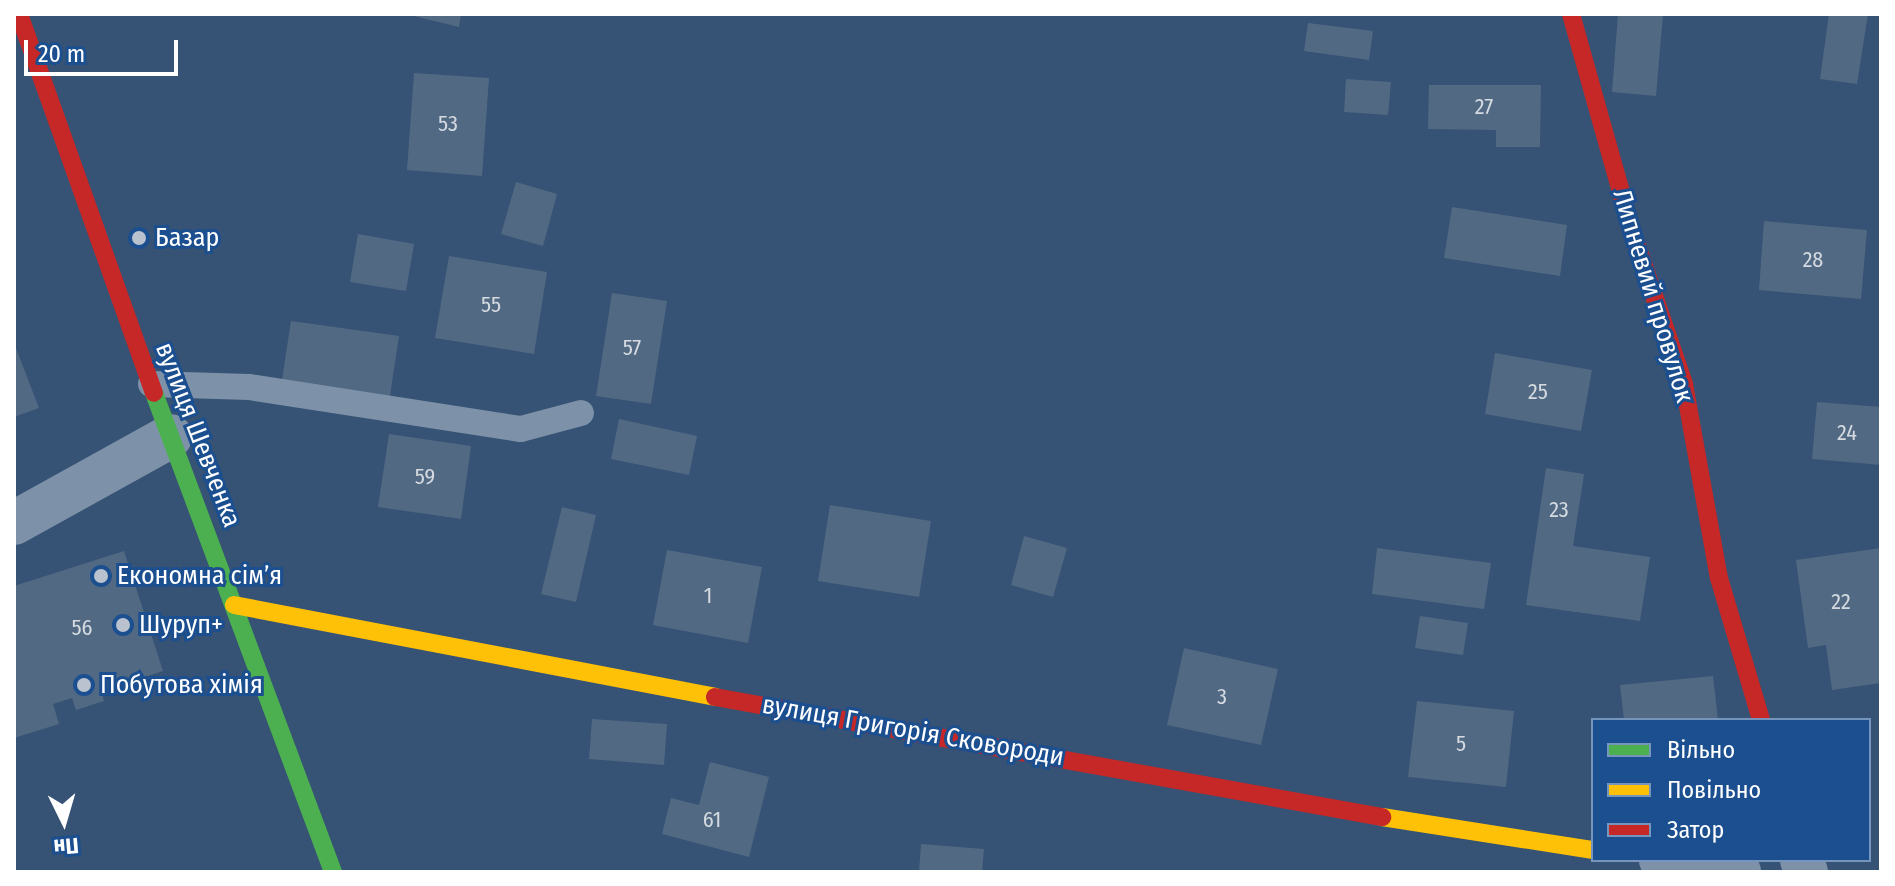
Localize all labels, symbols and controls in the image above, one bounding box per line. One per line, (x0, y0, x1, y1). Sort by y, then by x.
scale bar (28, 24, 182, 74)
text: 20 m (38, 40, 85, 68)
house number: 27 (1475, 94, 1493, 120)
house number: 53 (438, 111, 458, 137)
street label: Липневий провулок (1606, 186, 1700, 406)
place label: Базар (155, 222, 219, 254)
marker: Базар (130, 229, 148, 247)
house number: 28 (1803, 247, 1823, 273)
house number: 55 (481, 292, 501, 318)
house number: 57 (623, 335, 641, 361)
street label: вулиця Шевченка (148, 338, 248, 532)
house number: 25 (1528, 379, 1548, 405)
house number: 24 (1837, 420, 1857, 446)
house number: 59 (415, 464, 435, 490)
house number: 23 (1549, 497, 1569, 523)
place label: Економна сім’я (117, 560, 282, 592)
marker: Економна сім’я (92, 567, 110, 585)
house number: 1 (704, 583, 712, 609)
house number: 22 (1831, 589, 1851, 615)
place label: Шуруп+ (139, 609, 223, 641)
house number: 56 (71, 615, 93, 641)
marker: Шуруп+ (114, 616, 132, 634)
place label: Побутова хімія (100, 669, 263, 701)
marker: Побутова хімія (75, 676, 93, 694)
house number: 3 (1217, 684, 1227, 710)
street label: вулиця Григорія Сковороди (760, 689, 1066, 773)
legend (1591, 718, 1871, 862)
house number: 5 (1456, 731, 1466, 757)
text: Вільно (1667, 736, 1735, 764)
text: Повільно (1667, 776, 1761, 804)
north arrow (24, 782, 104, 862)
house number: 61 (703, 807, 721, 833)
text: Затор (1667, 816, 1724, 844)
text: Пн (53, 832, 80, 861)

